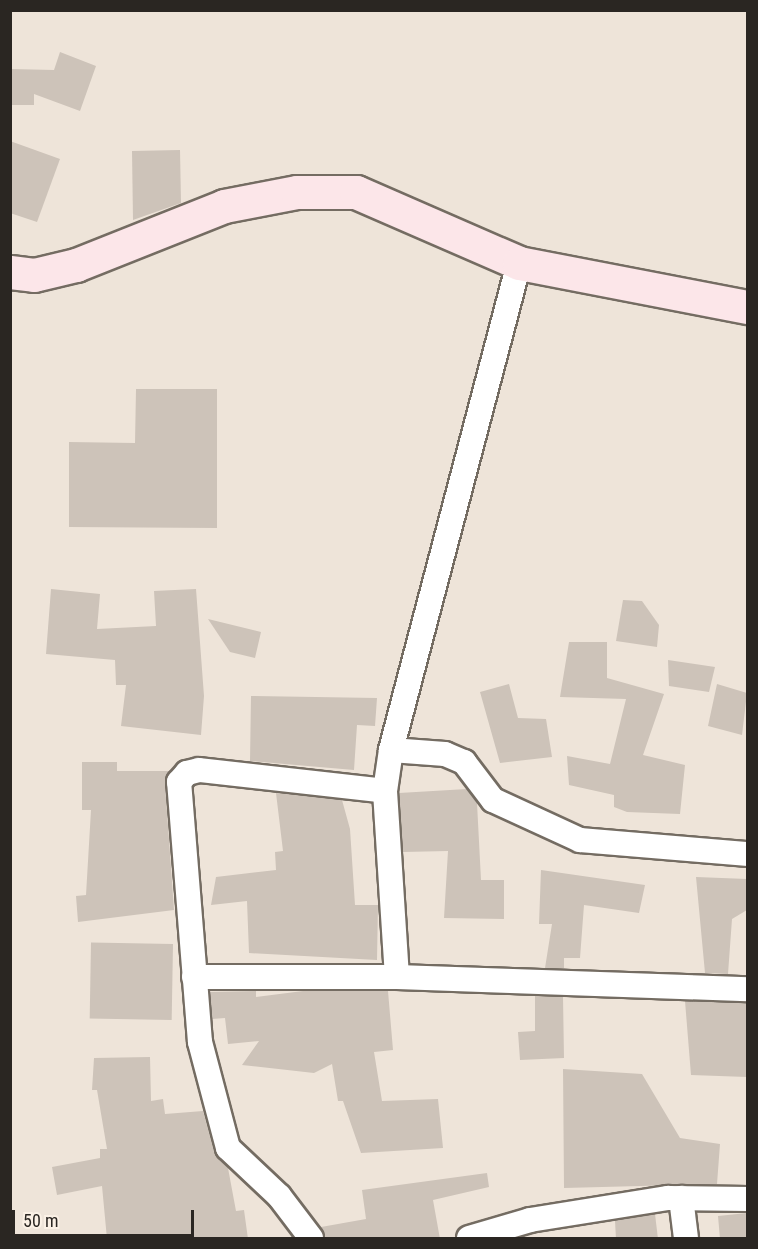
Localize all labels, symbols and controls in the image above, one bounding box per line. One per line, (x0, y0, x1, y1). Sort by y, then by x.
scale bar (15, 1198, 196, 1236)
text: 50 m (23, 1210, 58, 1231)

